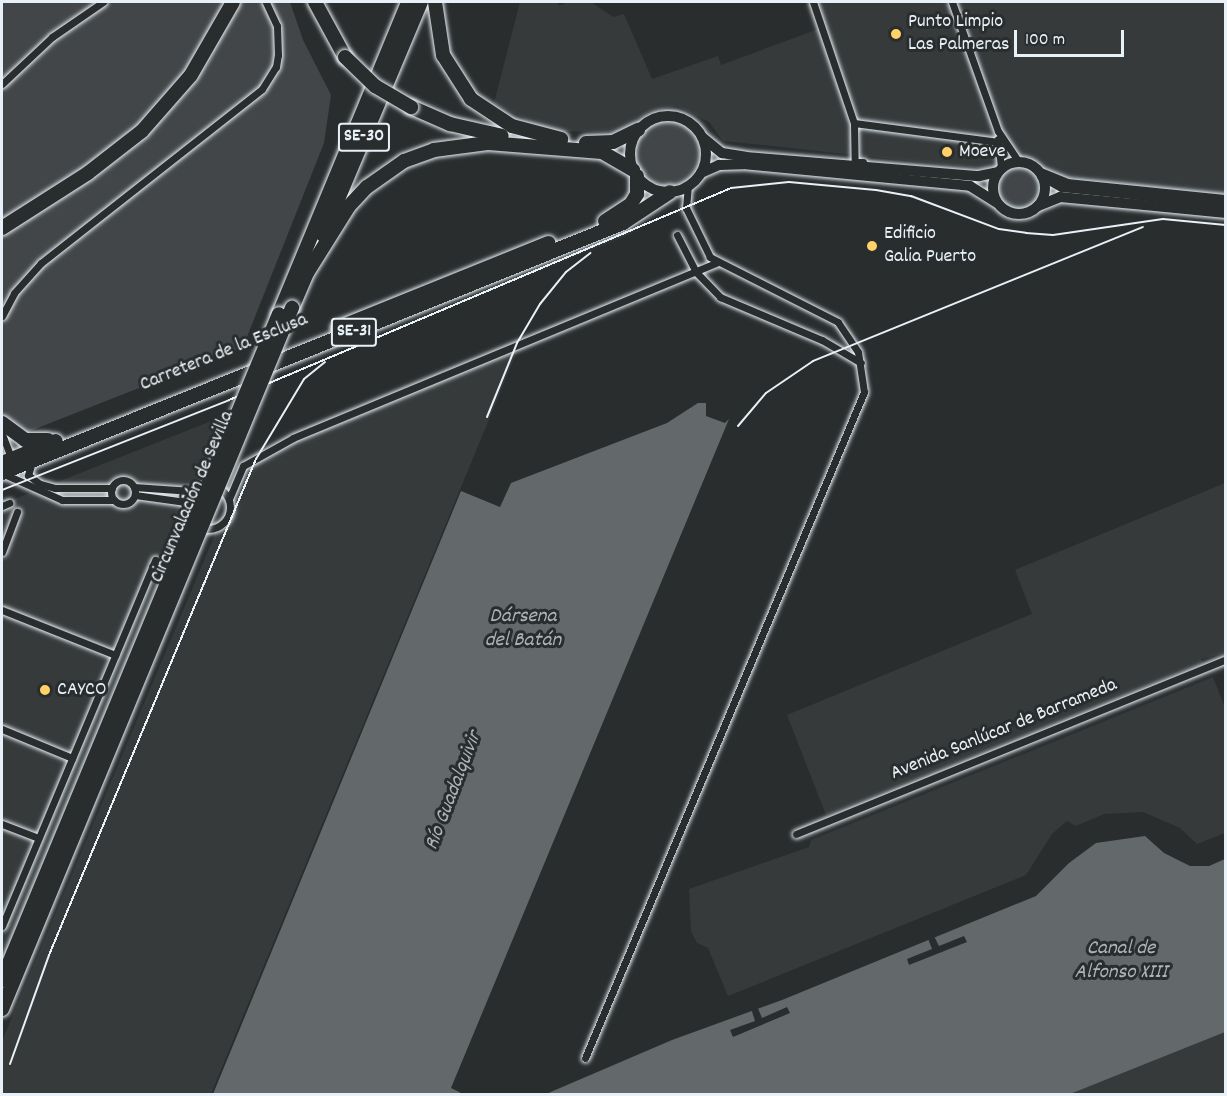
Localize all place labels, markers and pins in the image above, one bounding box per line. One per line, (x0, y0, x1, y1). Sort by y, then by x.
place label: Punto Limpio Las Palmeras (908, 11, 1010, 58)
marker: Punto Limpio Las Palmeras (889, 27, 903, 41)
place label: Moeve (959, 140, 1006, 164)
marker: Moeve (940, 145, 954, 159)
place label: Edificio Galia Puerto (884, 222, 976, 269)
marker: Edificio Galia Puerto (865, 239, 879, 253)
place label: CAYCO (57, 678, 106, 702)
marker: CAYCO (38, 683, 52, 697)

